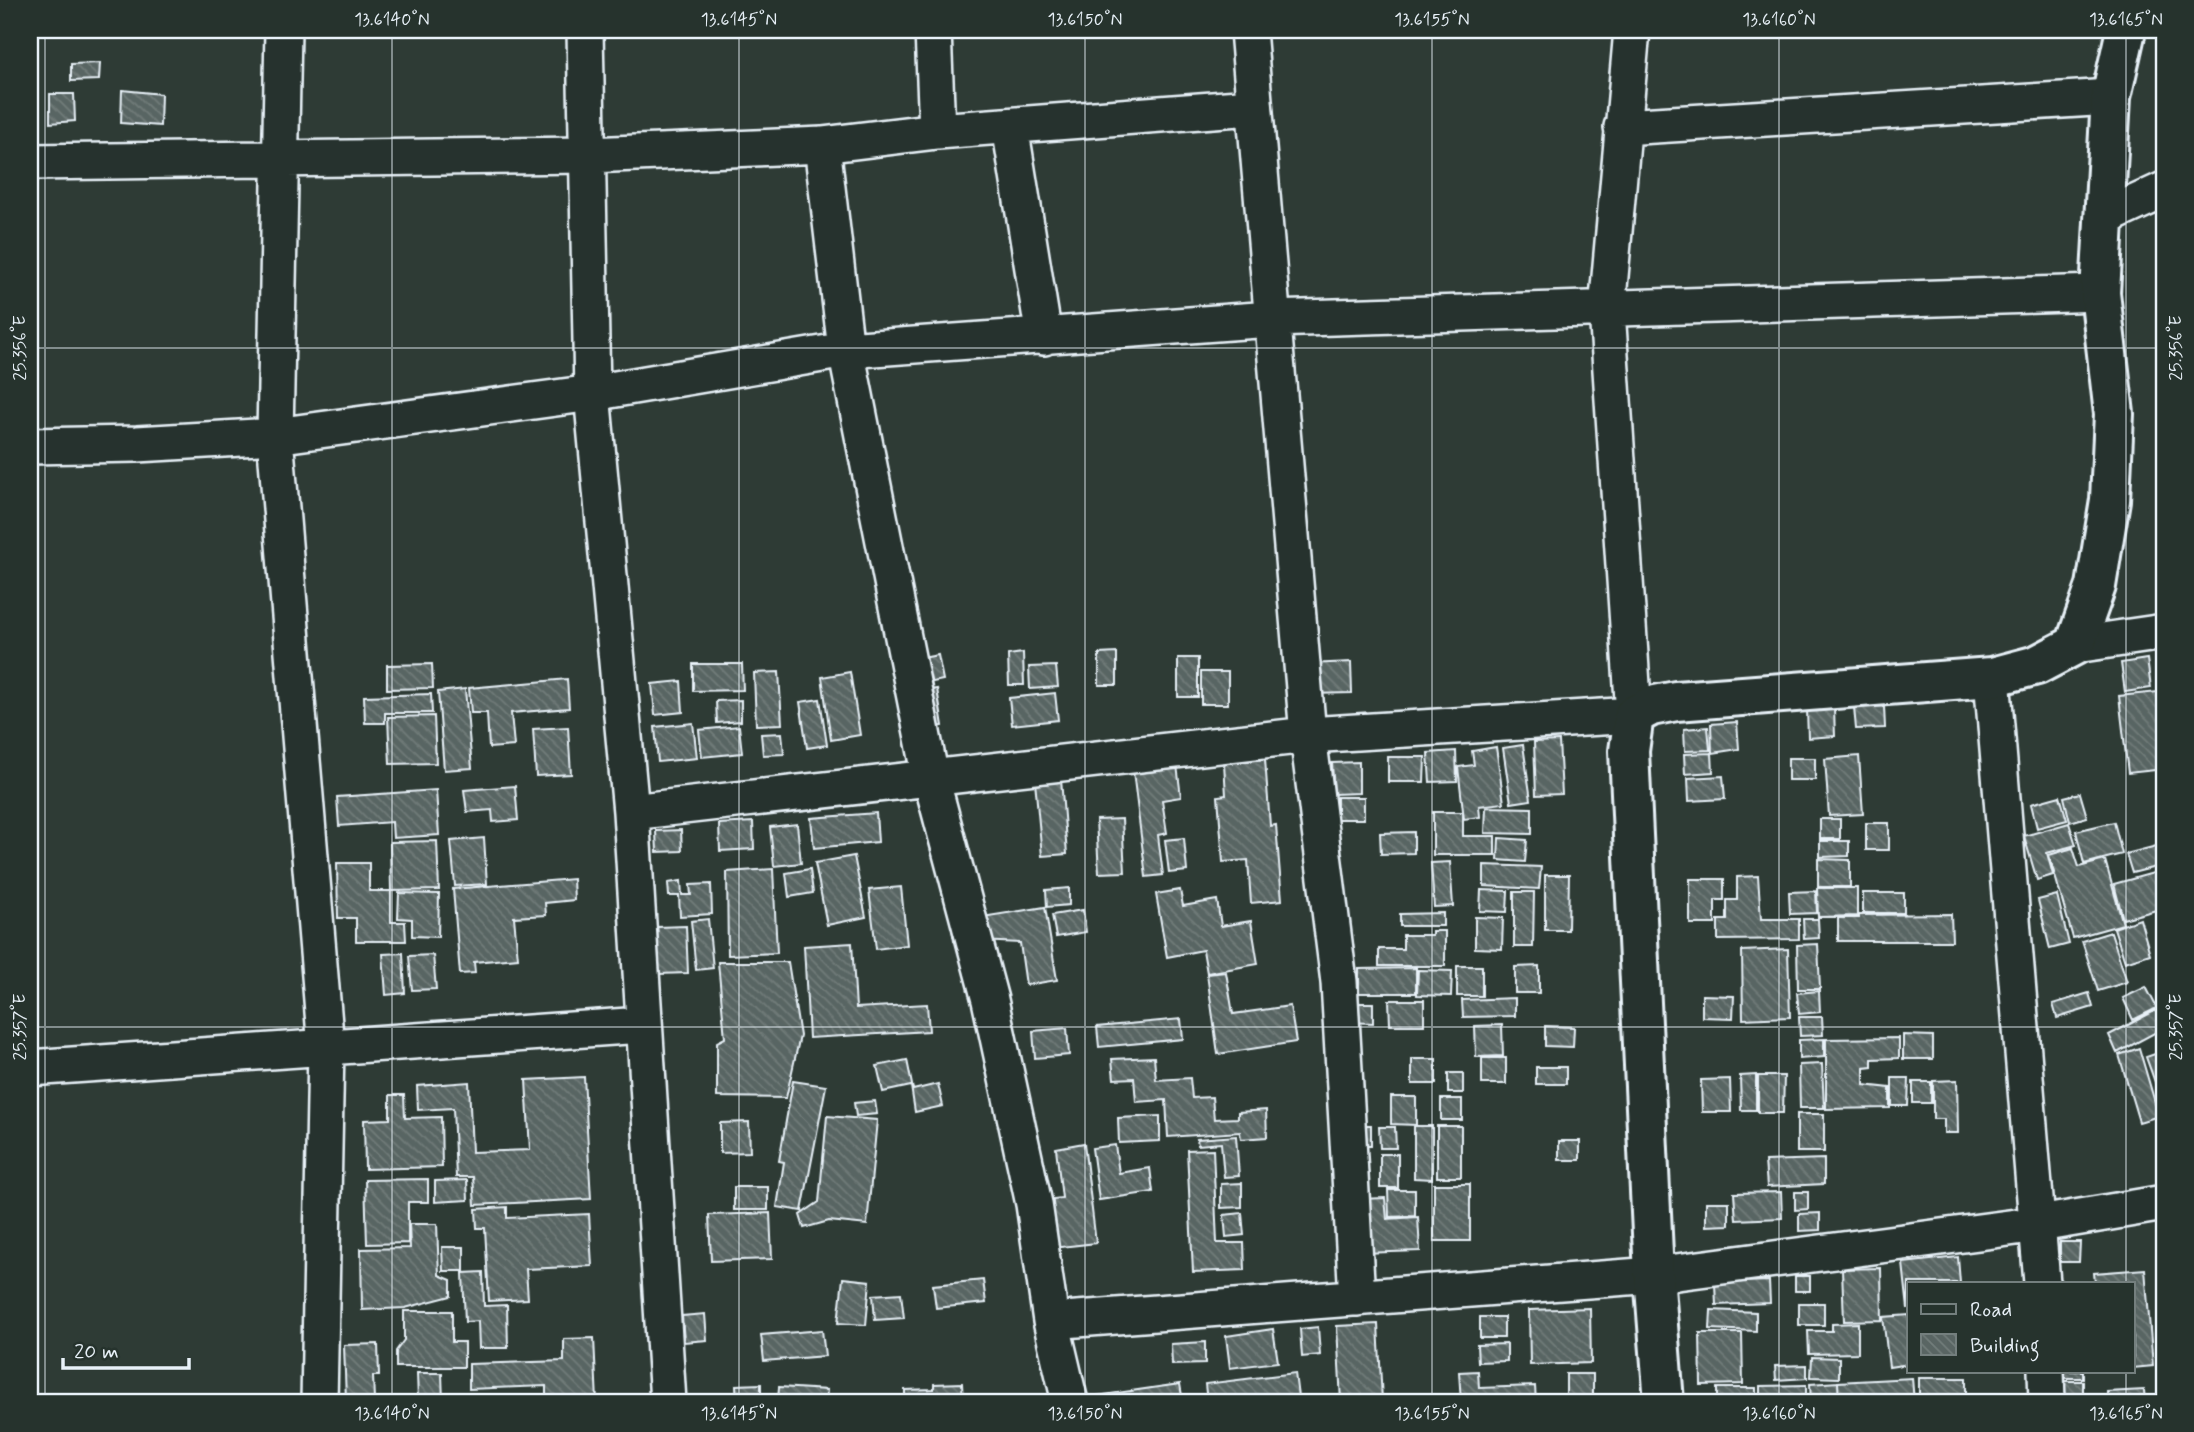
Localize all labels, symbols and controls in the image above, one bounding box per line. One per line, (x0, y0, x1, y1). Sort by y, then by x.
text: 13.6140°N (354, 8, 430, 32)
text: 13.6145°N (701, 8, 777, 32)
text: 13.6150°N (1048, 8, 1123, 32)
text: 13.6155°N (1394, 8, 1470, 32)
text: 13.6160°N (1742, 8, 1816, 32)
text: 13.6165°N (2089, 8, 2163, 32)
text: 25.356°E (8, 315, 32, 381)
text: 25.356°E (2164, 315, 2188, 381)
text: 25.357°E (8, 993, 32, 1061)
text: 25.357°E (2164, 993, 2188, 1061)
legend (1907, 1282, 2134, 1372)
text: Road (1970, 1296, 2012, 1324)
scale bar (63, 1327, 189, 1371)
text: Building (1970, 1332, 2040, 1362)
text: 20 m (74, 1338, 119, 1366)
text: 13.6140°N (354, 1402, 430, 1426)
text: 13.6145°N (701, 1402, 777, 1426)
text: 13.6150°N (1048, 1402, 1123, 1426)
text: 13.6155°N (1394, 1402, 1470, 1426)
text: 13.6160°N (1742, 1402, 1816, 1426)
text: 13.6165°N (2089, 1402, 2163, 1426)

